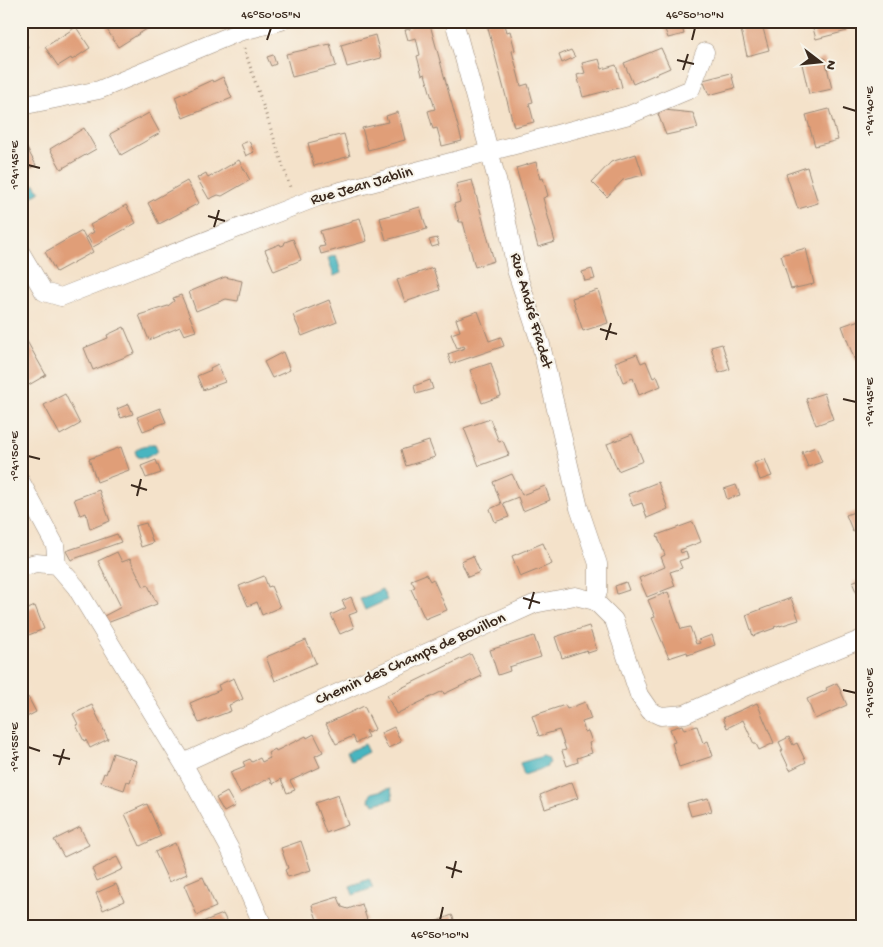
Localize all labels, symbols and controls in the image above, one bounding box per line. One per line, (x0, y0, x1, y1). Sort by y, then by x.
text: 46°50'05"N (241, 9, 301, 23)
text: 46°50'10"N (666, 9, 724, 23)
north arrow (796, 38, 846, 88)
text: N (821, 58, 840, 72)
text: 1°41'40"E (864, 86, 878, 136)
text: 1°41'45"E (9, 140, 23, 190)
street label: Rue Jean Jablin (309, 163, 416, 211)
street label: Rue André Fradet (504, 251, 556, 372)
text: 1°41'45"E (864, 377, 878, 427)
text: 1°41'50"E (9, 431, 23, 482)
street label: Chemin des Champs de Bouillon (313, 609, 509, 711)
text: 1°41'50"E (864, 668, 878, 719)
text: 1°41'55"E (9, 722, 23, 772)
text: 46°50'10"N (411, 929, 469, 943)

